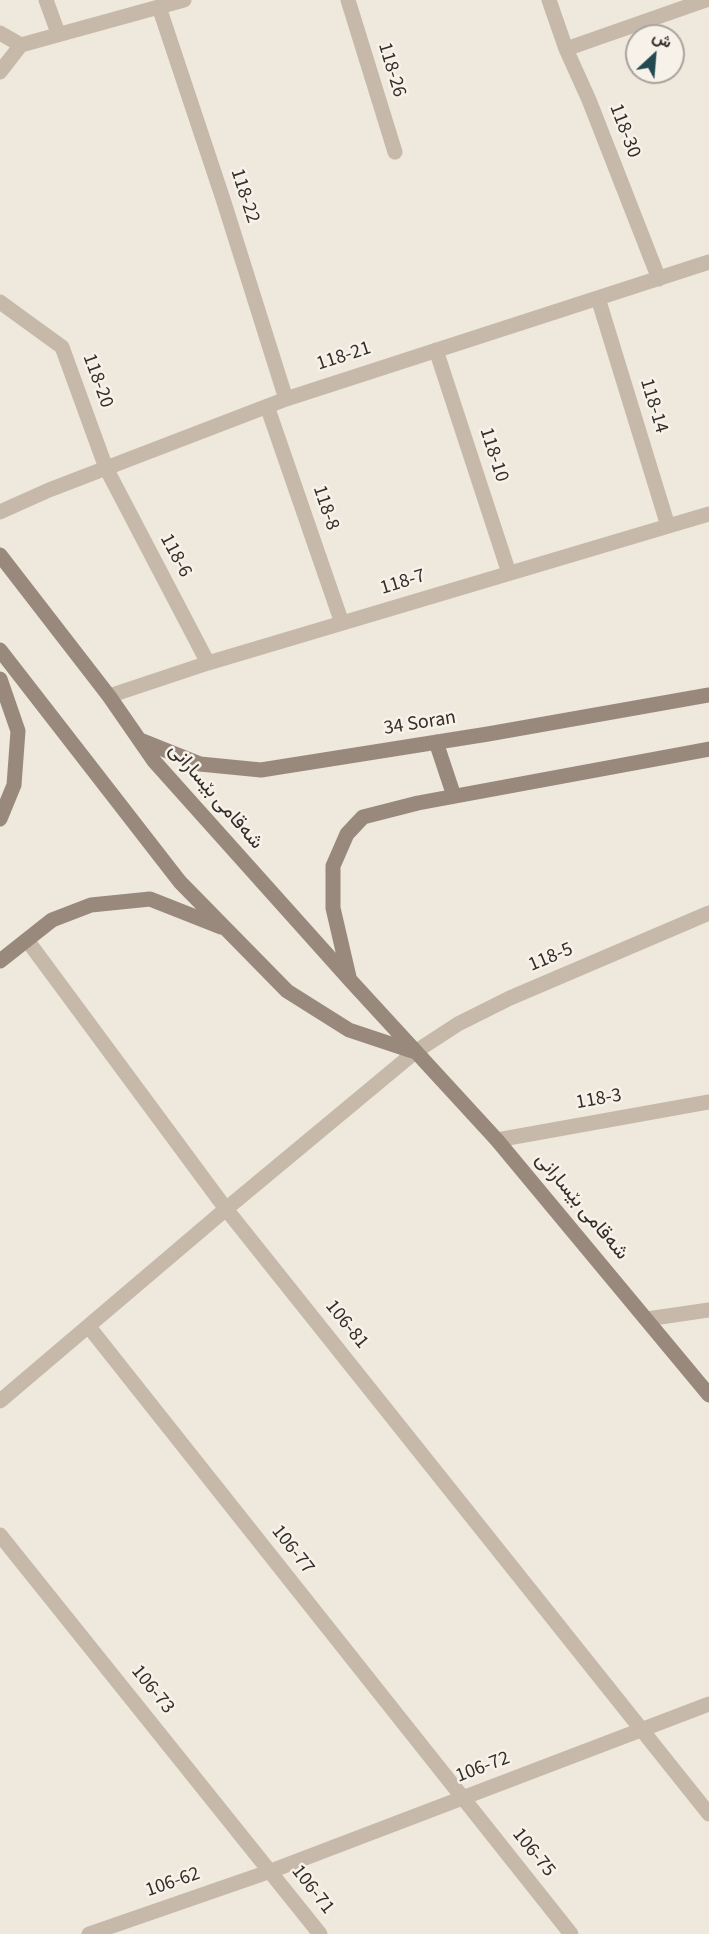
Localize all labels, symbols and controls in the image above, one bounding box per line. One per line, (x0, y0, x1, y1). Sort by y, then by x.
north arrow (625, 24, 685, 84)
text: ش (649, 26, 675, 54)
street label: 118-26 (371, 40, 411, 100)
street label: 118-30 (603, 101, 645, 161)
street label: 118-22 (224, 166, 264, 226)
street label: 118-21 (314, 337, 374, 377)
street label: 118-20 (76, 351, 118, 411)
street label: 118-14 (633, 376, 673, 436)
street label: 118-10 (473, 425, 513, 485)
street label: 118-8 (306, 482, 344, 534)
street label: 118-6 (154, 530, 196, 582)
street label: 118-7 (378, 565, 428, 601)
street label: 34 Soran (382, 706, 458, 742)
street label: شەقامی بێسارانی (162, 739, 268, 855)
street label: 118-5 (525, 938, 577, 978)
street label: 118-3 (574, 1084, 624, 1116)
street label: شەقامی بێسارانی (529, 1148, 633, 1266)
street label: 106-81 (319, 1296, 373, 1354)
street label: 106-77 (265, 1521, 319, 1579)
street label: 106-73 (125, 1661, 179, 1719)
street label: 106-72 (453, 1747, 513, 1789)
street label: 106-75 (506, 1824, 560, 1882)
street label: 106-71 (285, 1861, 339, 1919)
street label: 106-62 (143, 1863, 203, 1903)

